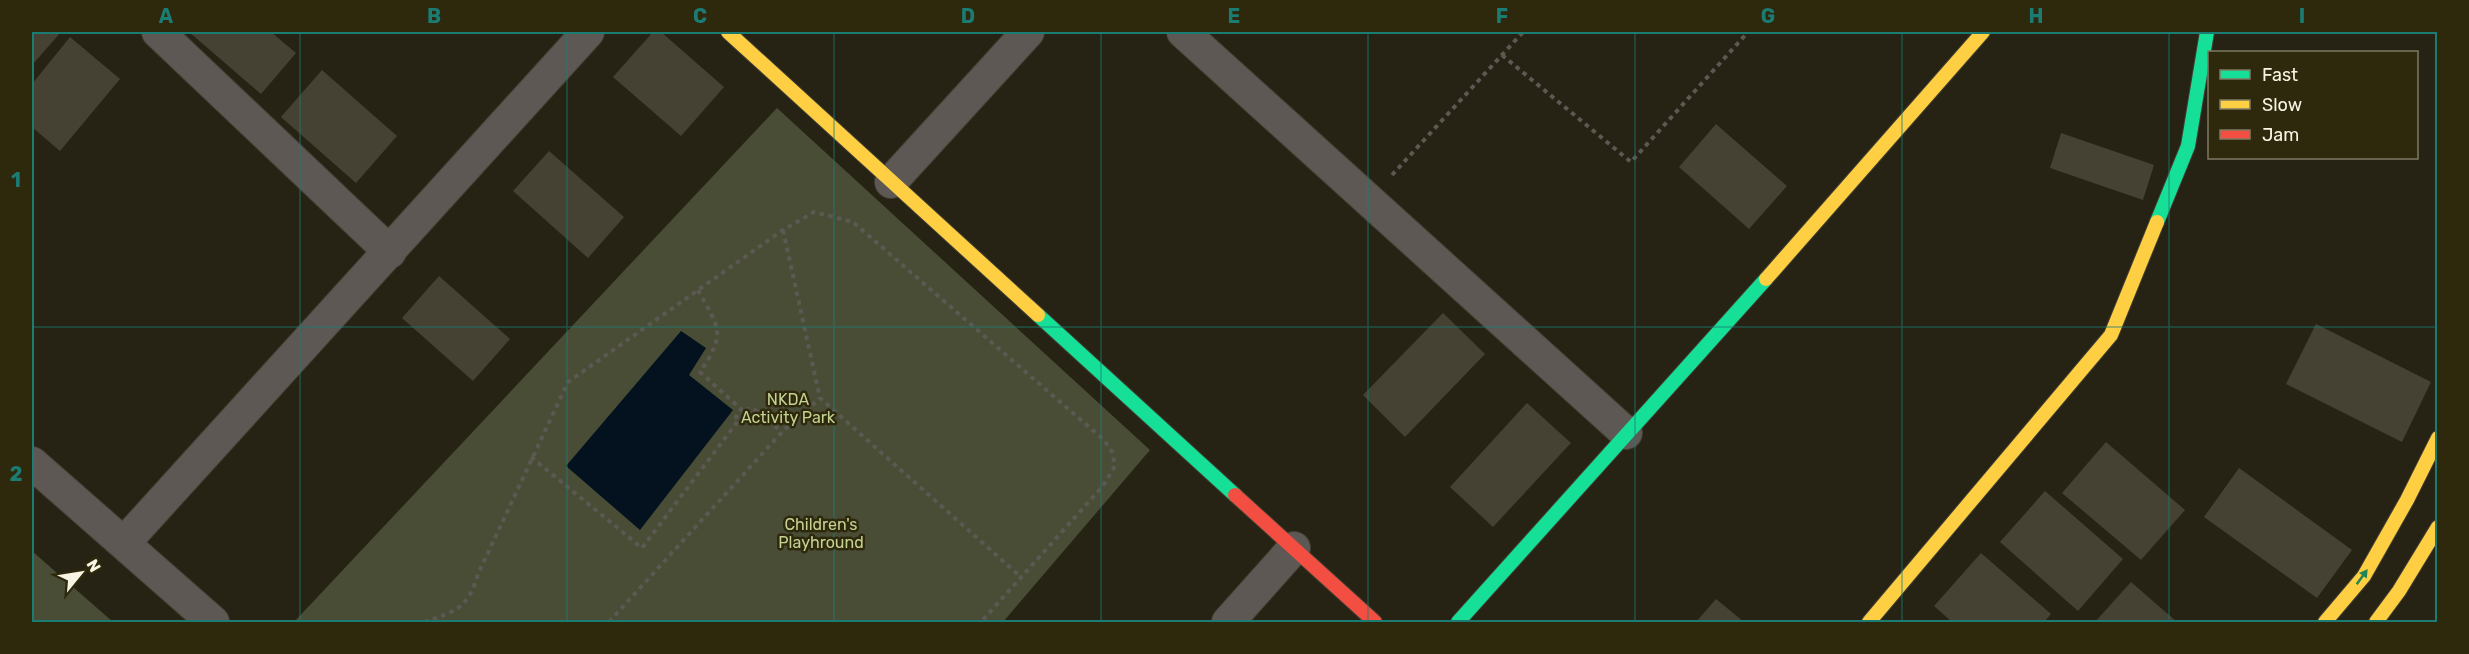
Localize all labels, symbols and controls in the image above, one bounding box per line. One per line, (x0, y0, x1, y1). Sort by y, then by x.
text: A (159, 4, 174, 28)
text: B (427, 4, 441, 28)
text: C (693, 4, 707, 28)
text: D (961, 4, 975, 28)
text: E (1228, 4, 1240, 28)
text: F (1496, 4, 1508, 28)
text: G (1761, 4, 1775, 28)
text: H (2029, 4, 2043, 28)
text: I (2299, 4, 2305, 28)
legend (2208, 51, 2418, 159)
text: Fast (2262, 64, 2298, 86)
text: Slow (2262, 94, 2302, 116)
text: Jam (2262, 124, 2299, 146)
text: 1 (11, 168, 21, 192)
park label: NKDA Activity Park (741, 390, 836, 427)
text: 2 (10, 462, 23, 486)
park label: Children's Playhround (778, 515, 864, 552)
north arrow (51, 543, 111, 603)
text: N (82, 556, 105, 575)
one-way arrow (2356, 570, 2368, 586)

